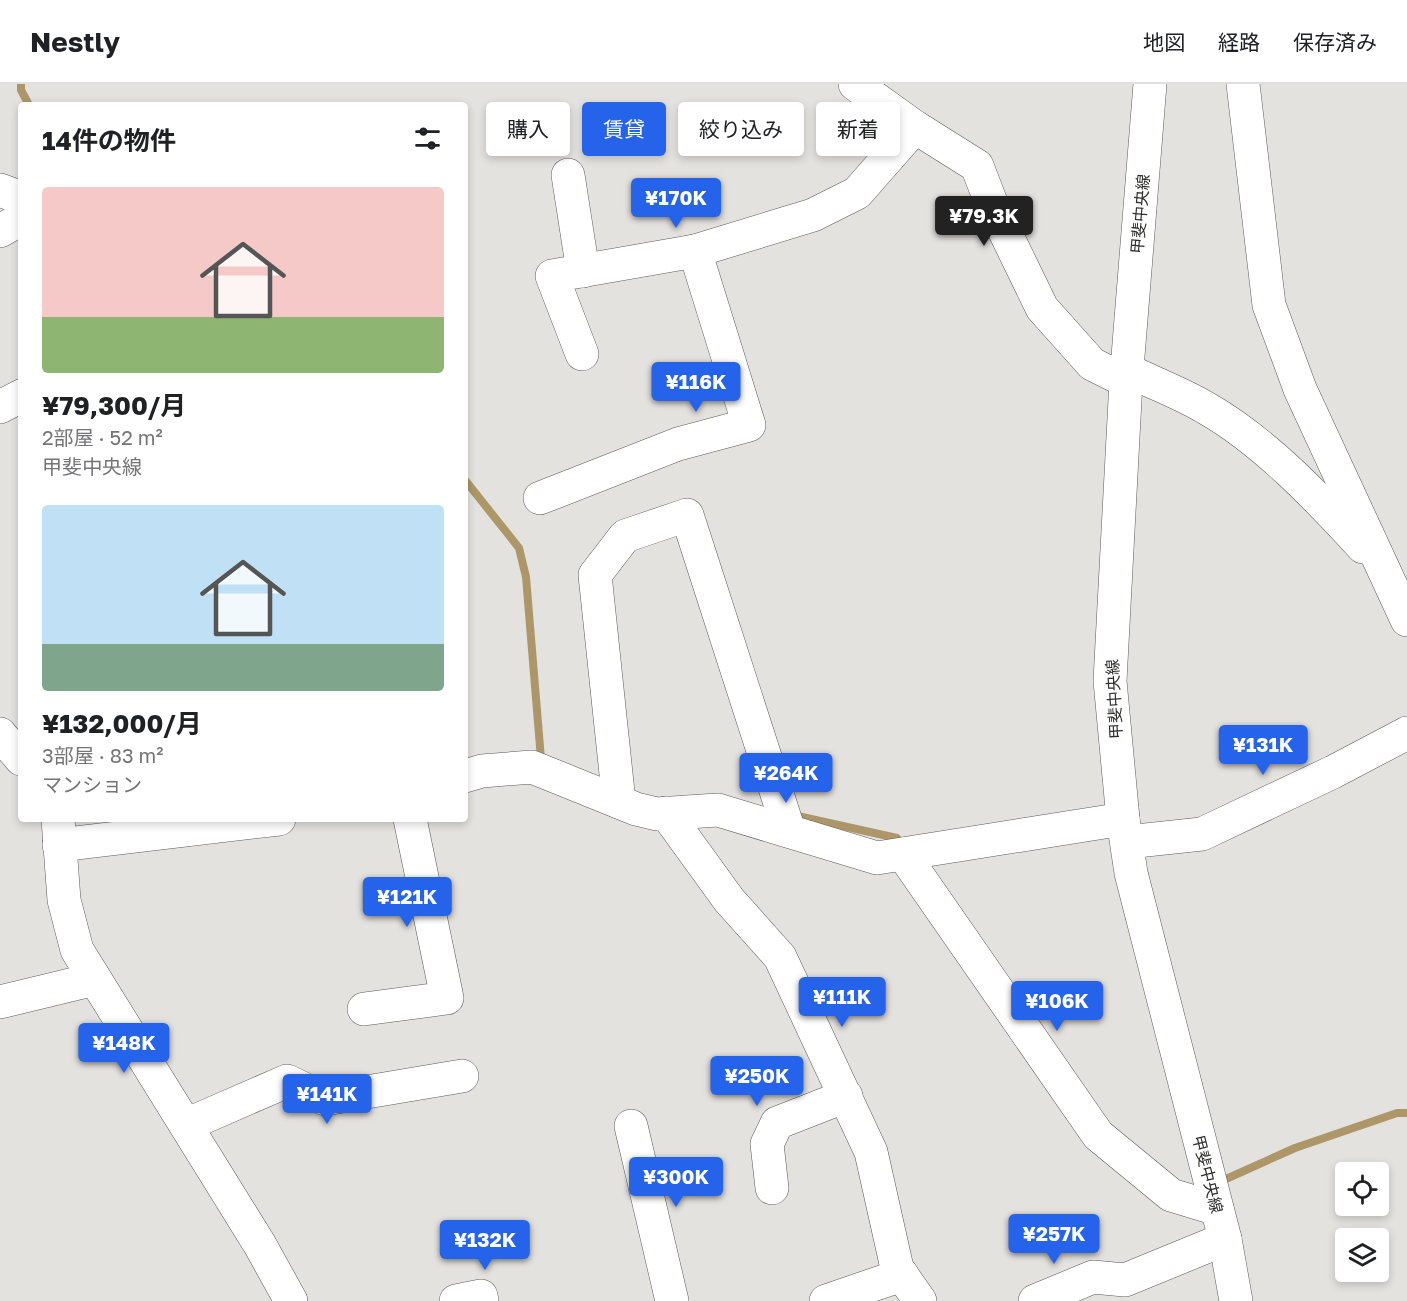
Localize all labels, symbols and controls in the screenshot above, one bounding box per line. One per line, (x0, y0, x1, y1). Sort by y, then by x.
text: Nestly (30, 25, 120, 58)
text: 地図 (1143, 29, 1185, 55)
text: 経路 (1218, 29, 1260, 55)
text: 保存済み (1293, 29, 1377, 55)
chip: 購入 (486, 102, 570, 156)
chip: 賃貸 (582, 102, 666, 156)
chip: 絞り込み (678, 102, 804, 156)
chip: 新着 (816, 102, 900, 156)
icon: filters (411, 122, 444, 155)
text: 14件の物件 (42, 125, 176, 156)
street label: 甲斐中央線 (1127, 173, 1153, 255)
pin: ¥170K (634, 178, 718, 229)
text: ¥170K (645, 185, 707, 209)
pin: ¥79.3K (935, 196, 1033, 247)
text: ¥79.3K (949, 203, 1019, 227)
icon: home (189, 226, 297, 334)
pin: ¥116K (654, 362, 738, 413)
text: ¥116K (666, 369, 727, 393)
text: ¥79,300/月 (42, 390, 186, 421)
text: 2部屋 · 52 m² (42, 425, 163, 449)
text: 甲斐中央線 (42, 454, 142, 478)
icon: home (189, 544, 297, 652)
street label: 甲斐中央線 (1102, 659, 1126, 739)
text: ¥132,000/月 (42, 708, 202, 739)
pin: ¥131K (1221, 725, 1305, 776)
text: ¥131K (1233, 732, 1293, 756)
text: 3部屋 · 83 m² (42, 743, 164, 767)
pin: ¥264K (744, 753, 828, 804)
text: ¥264K (753, 760, 819, 784)
text: マンション (42, 772, 142, 796)
pin: ¥121K (365, 877, 449, 928)
text: ¥121K (377, 884, 437, 908)
pin: ¥111K (800, 977, 884, 1028)
pin: ¥106K (1015, 981, 1099, 1032)
text: ¥111K (813, 984, 871, 1008)
text: ¥106K (1025, 988, 1089, 1012)
pin: ¥148K (82, 1023, 166, 1074)
text: ¥148K (92, 1030, 156, 1054)
pin: ¥250K (715, 1056, 799, 1107)
text: ¥250K (724, 1063, 790, 1087)
pin: ¥141K (285, 1074, 369, 1125)
text: ¥141K (297, 1081, 357, 1105)
street label: 甲斐中央線 (1189, 1133, 1227, 1215)
pin: ¥300K (634, 1157, 718, 1208)
map controls (1335, 1162, 1389, 1282)
button: locate (1335, 1162, 1389, 1216)
text: ¥300K (643, 1164, 709, 1188)
pin: ¥257K (1012, 1214, 1096, 1265)
pin: ¥132K (443, 1220, 527, 1271)
text: ¥257K (1023, 1221, 1086, 1245)
text: ¥132K (454, 1227, 516, 1251)
button: layers (1335, 1228, 1389, 1282)

